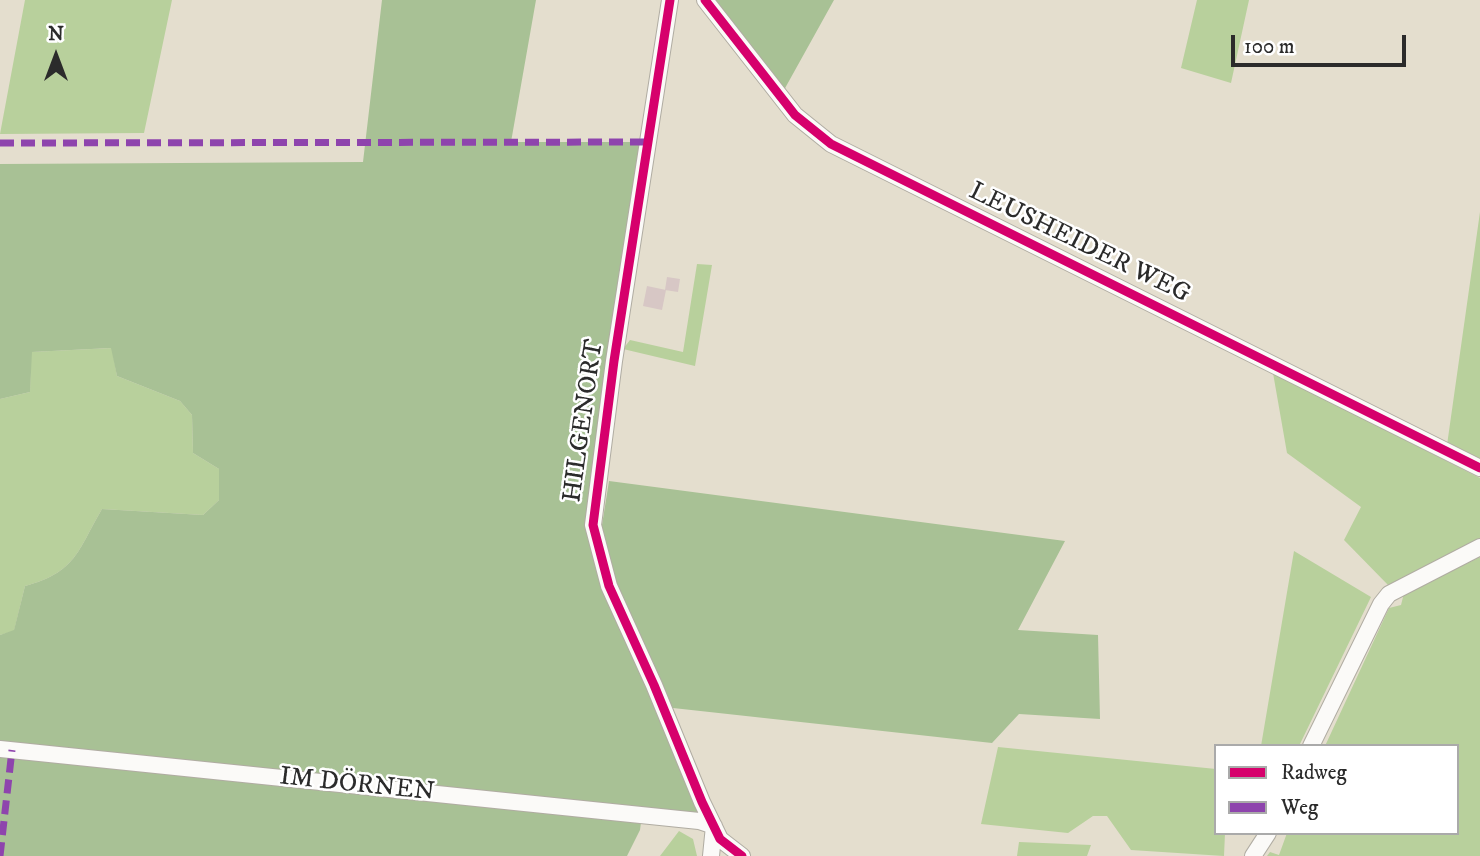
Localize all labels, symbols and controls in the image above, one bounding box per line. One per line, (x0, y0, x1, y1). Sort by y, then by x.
north arrow (21, 21, 91, 91)
scale bar (1235, 21, 1410, 65)
text: N (48, 23, 64, 46)
text: 100 m (1244, 34, 1295, 60)
street label: LEUSHEIDER WEG (963, 177, 1195, 311)
street label: HILGENORT (558, 338, 612, 504)
legend (1214, 744, 1459, 835)
text: Radweg (1281, 760, 1347, 786)
street label: IM DÖRNEN (278, 762, 436, 810)
text: Weg (1281, 795, 1318, 821)

